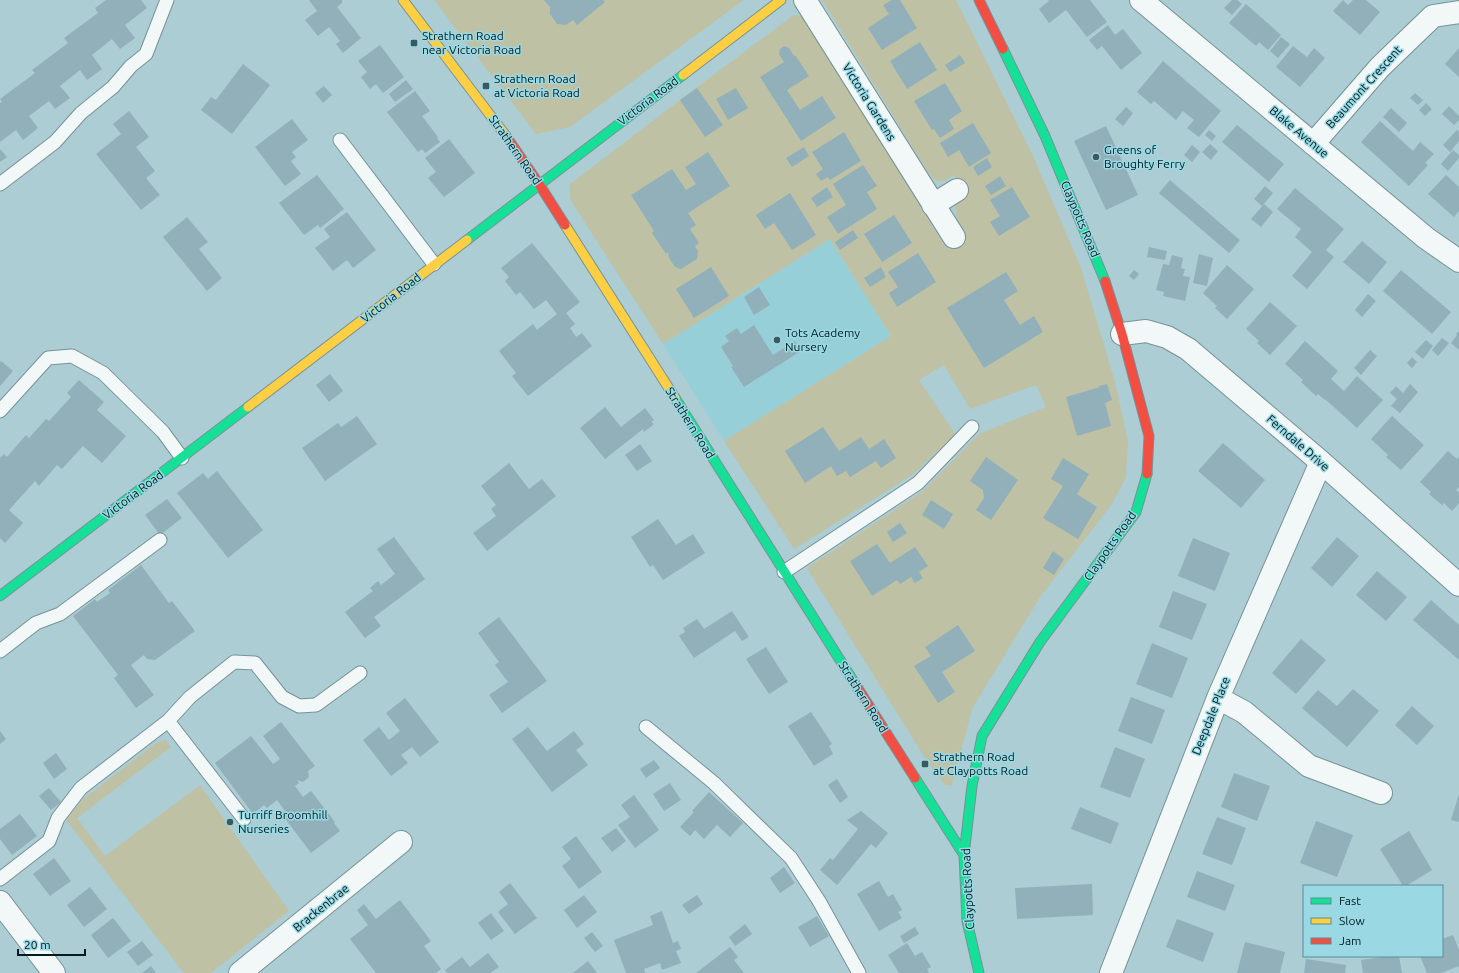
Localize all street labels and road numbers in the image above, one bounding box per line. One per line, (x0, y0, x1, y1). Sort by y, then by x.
street label: Beaumont Crescent (1323, 43, 1404, 131)
street label: Victoria Gardens (840, 61, 899, 143)
street label: Victoria Road (615, 74, 680, 128)
street label: Blake Avenue (1267, 103, 1331, 160)
street label: Strathern Road (487, 113, 544, 187)
street label: Claypotts Road (1059, 179, 1102, 259)
street label: Victoria Road (358, 270, 423, 325)
street label: Strathern Road (663, 385, 718, 461)
street label: Ferndale Drive (1264, 412, 1332, 473)
street label: Victoria Road (100, 468, 165, 522)
street label: Claypotts Road (1081, 509, 1138, 583)
street label: Strathern Road (836, 659, 891, 735)
street label: Deepdale Place (1189, 675, 1232, 757)
street label: Claypotts Road (959, 848, 976, 930)
street label: Brackenbrae (290, 881, 351, 934)

